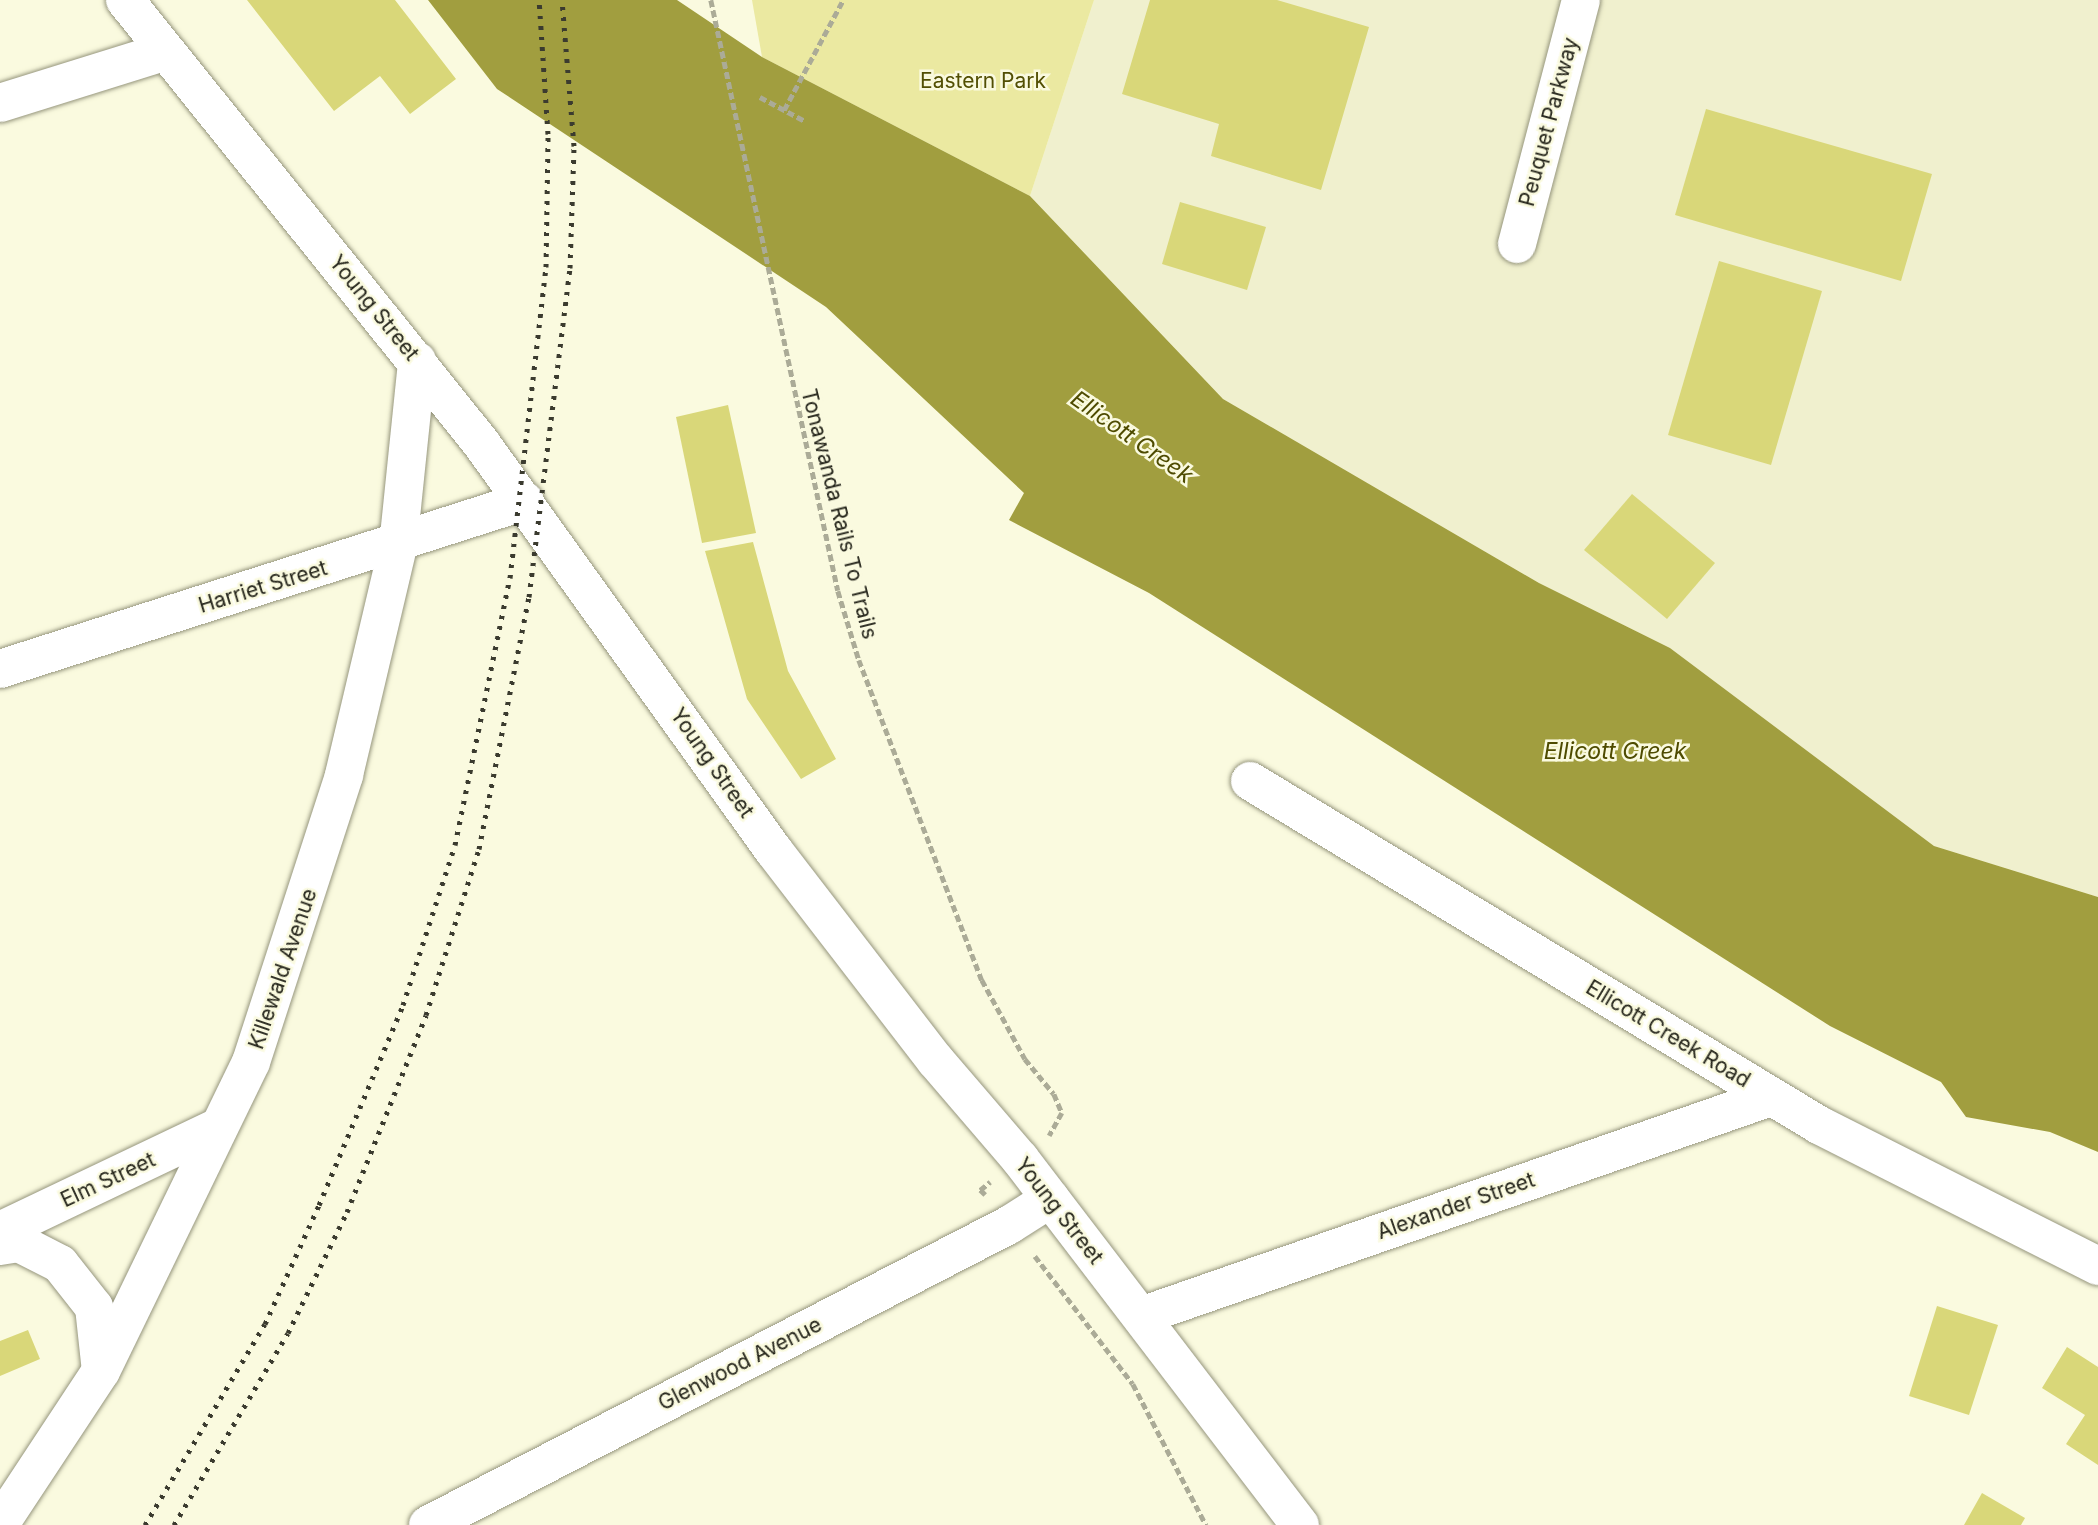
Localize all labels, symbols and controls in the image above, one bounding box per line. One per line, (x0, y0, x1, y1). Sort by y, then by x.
street label: Peuquet Parkway (1514, 35, 1584, 209)
park label: Eastern Park (920, 68, 1046, 94)
street label: Young Street (324, 250, 424, 366)
water label: Ellicott Creek (1066, 385, 1198, 489)
street label: Tonawanda Rails To Trails (796, 386, 882, 642)
street label: Harriet Street (196, 555, 330, 619)
street label: Young Street (665, 703, 759, 823)
water label: Ellicott Creek (1544, 737, 1686, 765)
street label: Killewald Avenue (244, 885, 322, 1053)
street label: Ellicott Creek Road (1581, 975, 1755, 1093)
street label: Elm Street (57, 1147, 159, 1213)
street label: Young Street (1010, 1153, 1108, 1269)
street label: Alexander Street (1374, 1167, 1538, 1245)
street label: Glenwood Avenue (654, 1312, 826, 1416)

